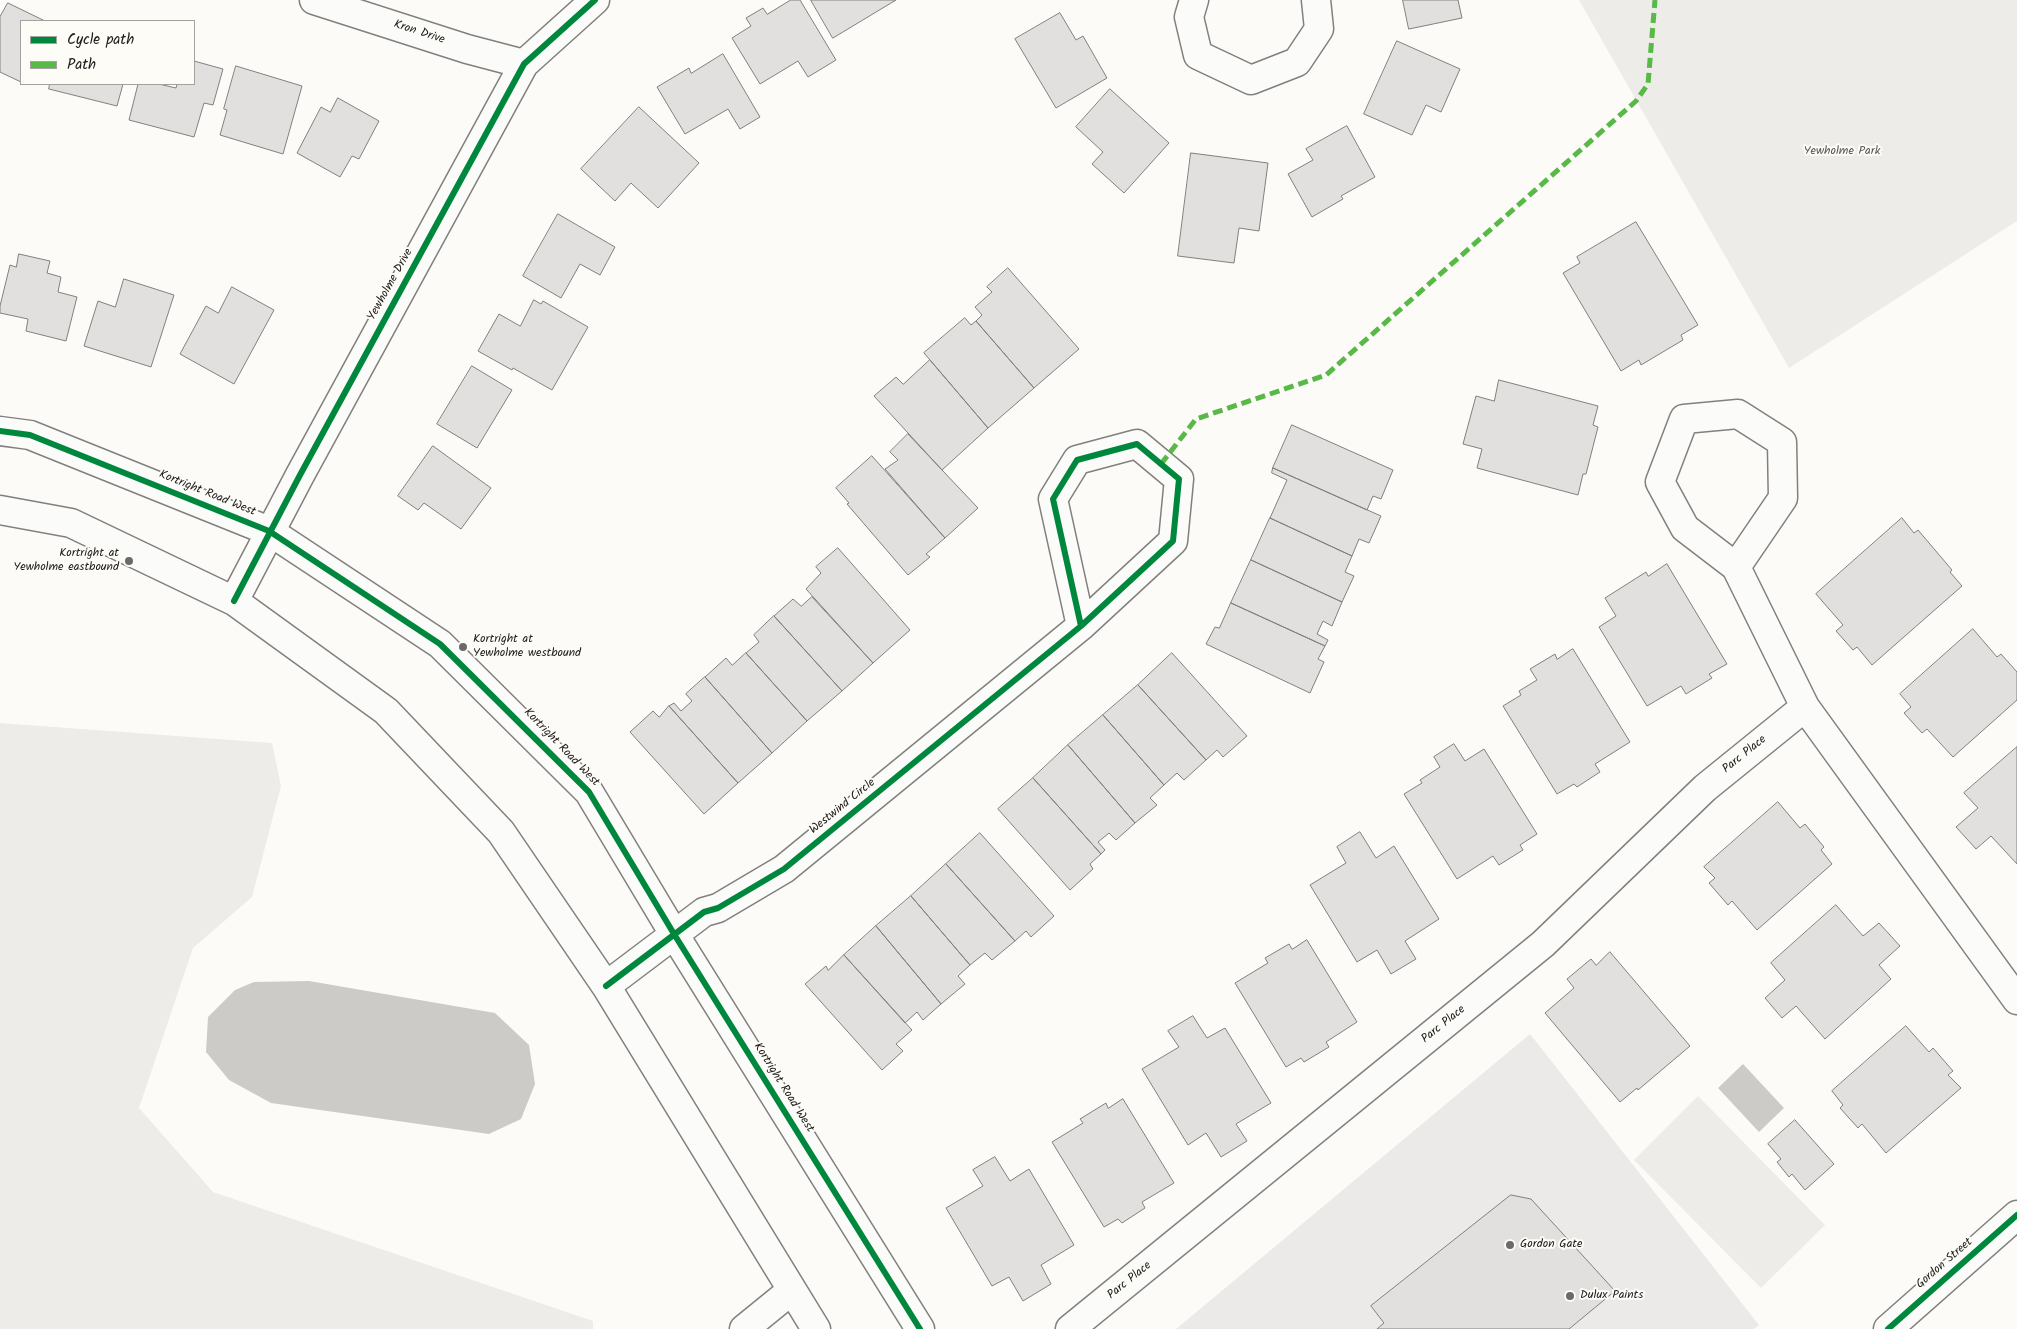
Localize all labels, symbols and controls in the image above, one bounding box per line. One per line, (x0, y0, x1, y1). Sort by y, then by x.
street label: Kron Drive (392, 18, 446, 48)
legend (20, 20, 195, 85)
text: Cycle path (67, 28, 134, 52)
text: Path (67, 53, 96, 77)
park label: Yewholme Park (1804, 145, 1880, 159)
street label: Yewholme Drive (365, 247, 417, 323)
street label: Kortright Road West (157, 468, 257, 520)
place label: Kortright at Yewholme eastbound (13, 547, 119, 575)
marker: Kortright at Yewholme eastbound (123, 555, 135, 567)
place label: Kortright at Yewholme westbound (473, 633, 581, 661)
marker: Kortright at Yewholme westbound (457, 641, 469, 653)
street label: Kortright Road West (520, 706, 602, 790)
street label: Parc Place (1720, 733, 1770, 777)
street label: Westwind Circle (807, 776, 879, 838)
street label: Parc Place (1419, 1003, 1469, 1047)
street label: Kortright Road West (750, 1041, 816, 1135)
street label: Gordon Street (1914, 1236, 1976, 1292)
place label: Gordon Gate (1520, 1238, 1582, 1252)
marker: Gordon Gate (1504, 1239, 1516, 1251)
street label: Parc Place (1105, 1259, 1155, 1303)
place label: Dulux Paints (1580, 1289, 1643, 1303)
marker: Dulux Paints (1564, 1290, 1576, 1302)

